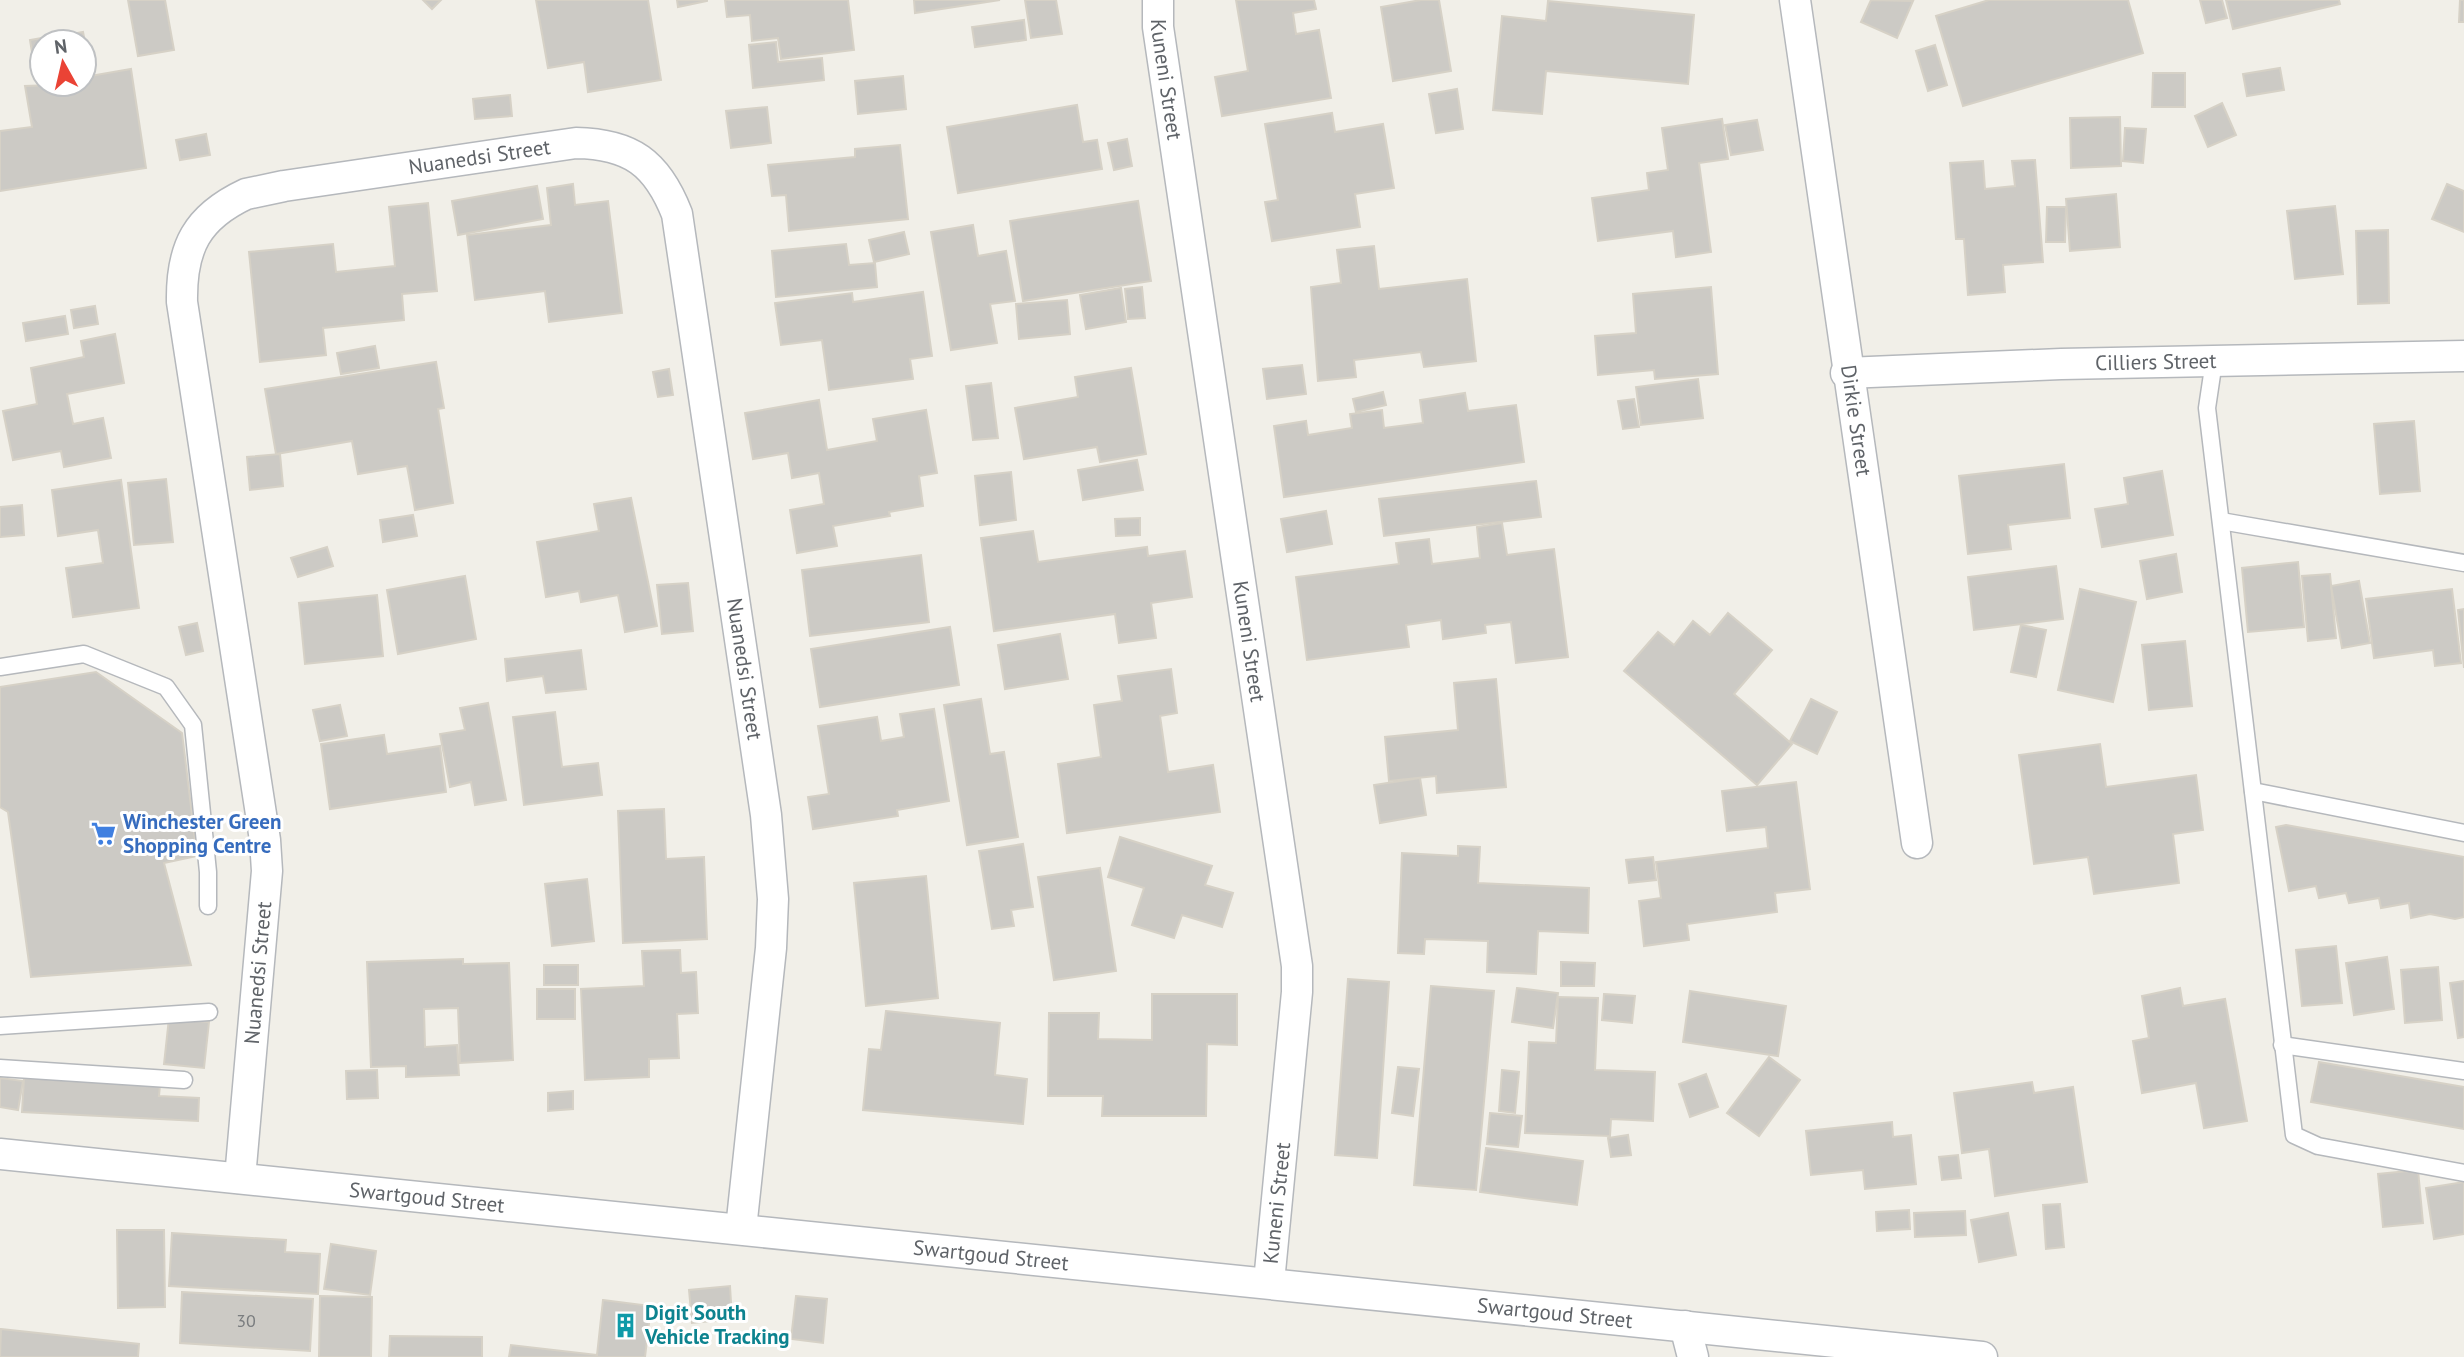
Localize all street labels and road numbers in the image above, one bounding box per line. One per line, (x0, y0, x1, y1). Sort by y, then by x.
street label: Kuneni Street (1145, 19, 1189, 142)
street label: Nuanedsi Street (407, 133, 552, 181)
street label: Cilliers Street (2095, 347, 2217, 376)
street label: Dirkie Street (1835, 363, 1878, 478)
street label: Kuneni Street (1227, 579, 1272, 704)
street label: Nuanedsi Street (721, 596, 769, 742)
street label: Nuanedsi Street (238, 900, 277, 1045)
street label: Kuneni Street (1257, 1141, 1296, 1265)
street label: Swartgoud Street (348, 1176, 506, 1219)
street label: Swartgoud Street (912, 1234, 1070, 1276)
street label: Swartgoud Street (1476, 1291, 1634, 1334)

